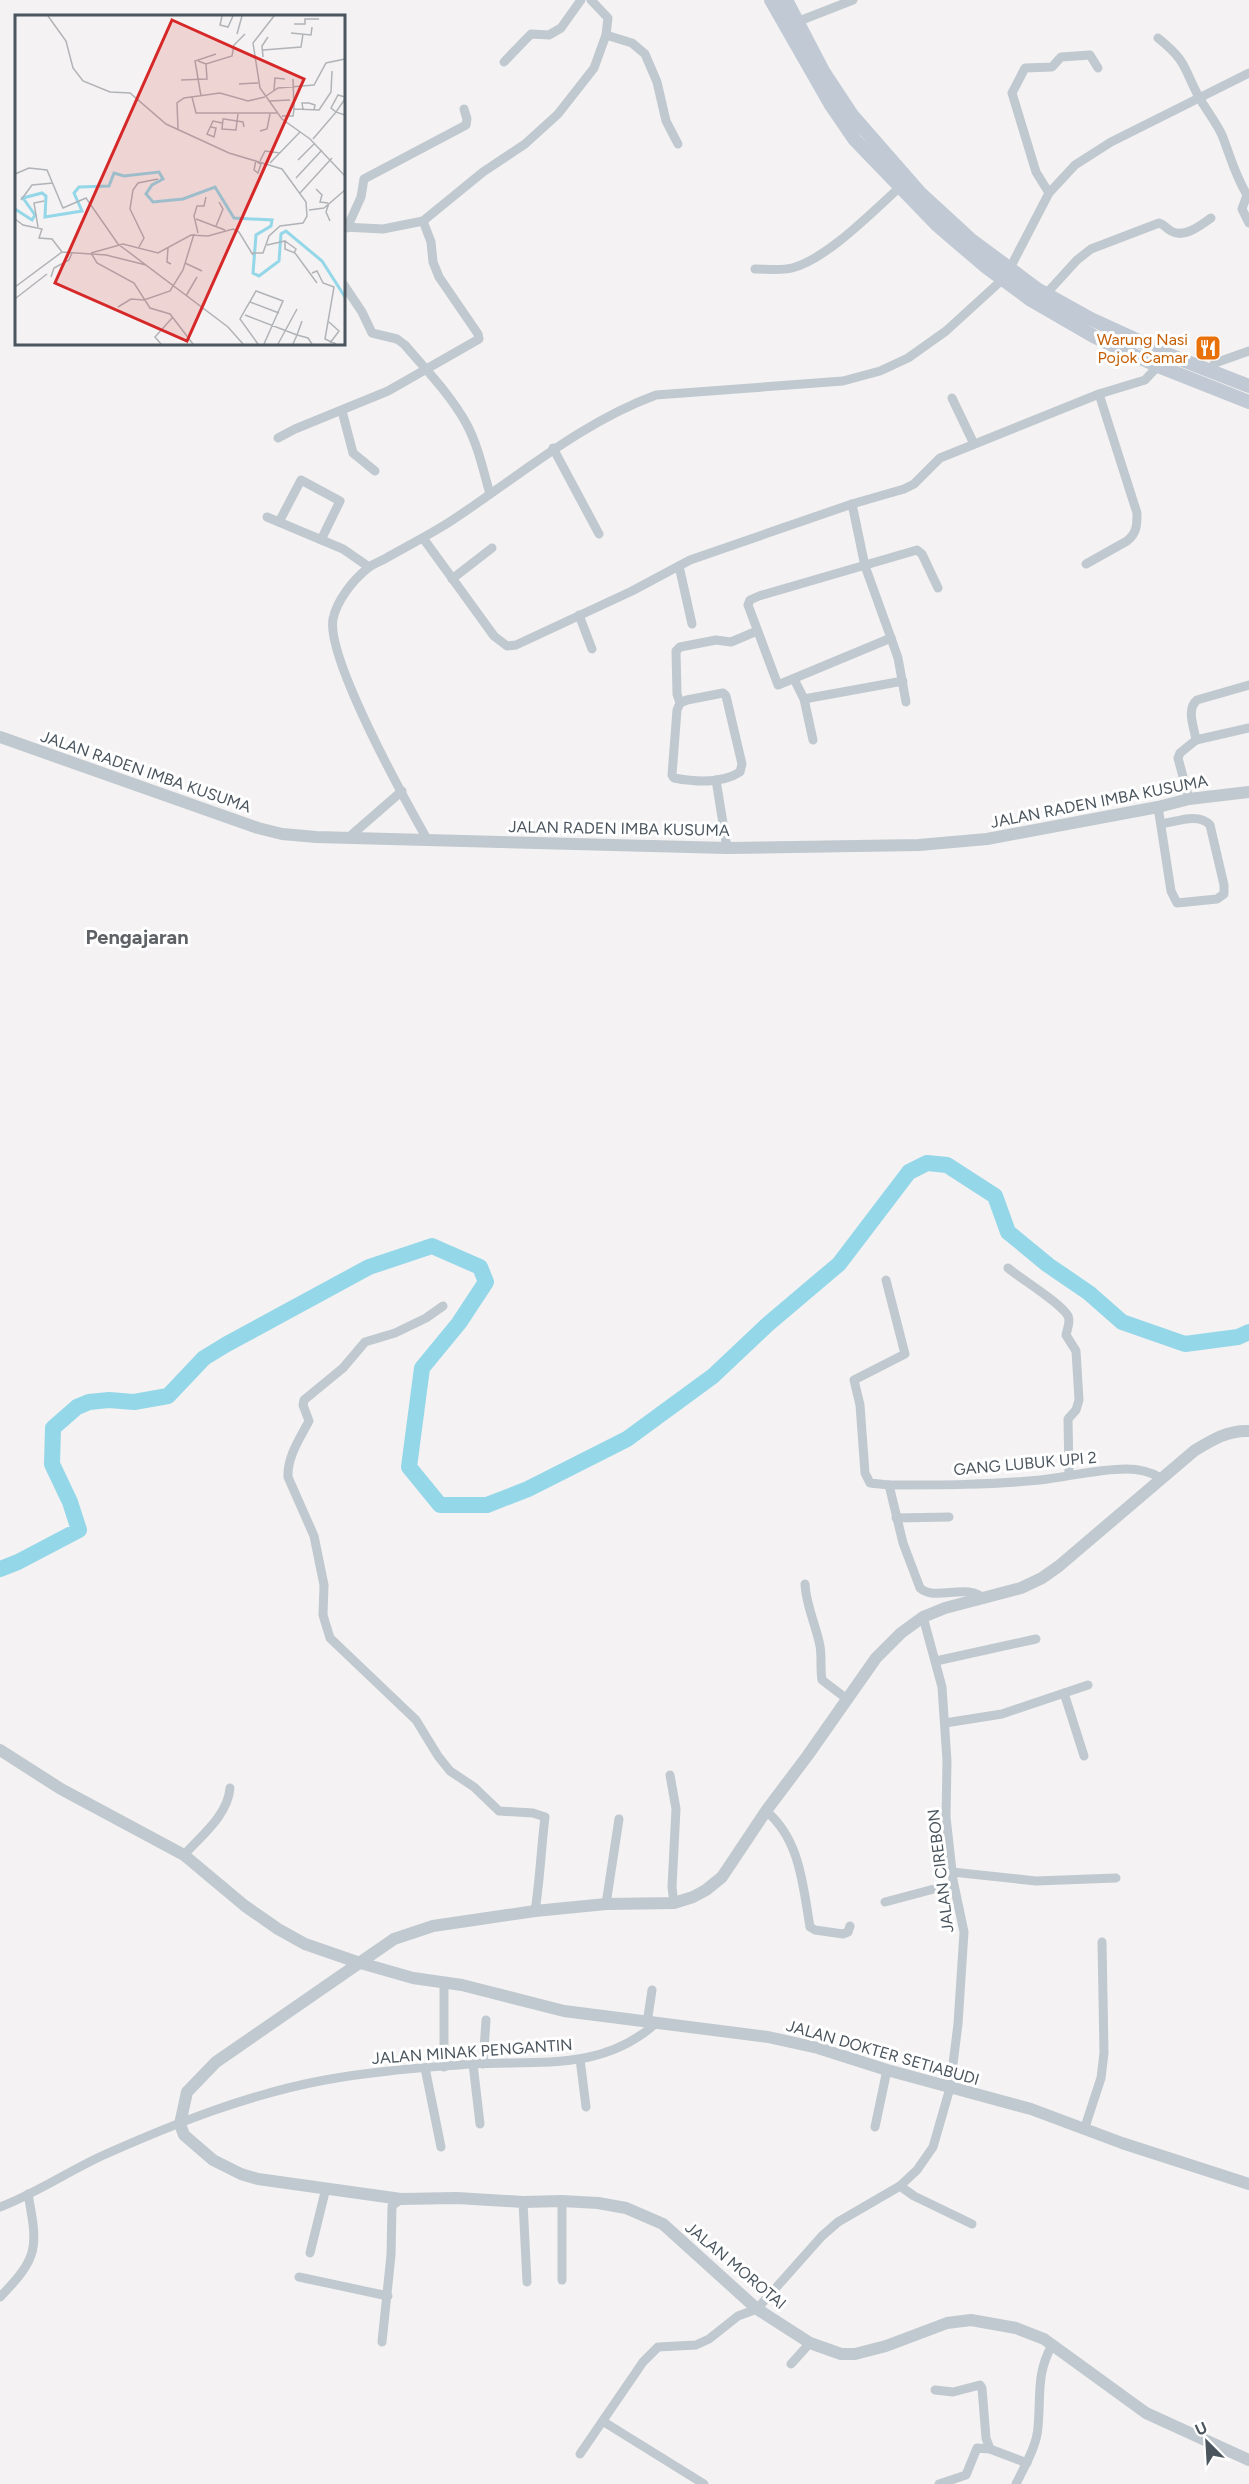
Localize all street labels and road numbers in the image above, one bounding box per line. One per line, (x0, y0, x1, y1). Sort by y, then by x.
street label: JALAN RADEN IMBA KUSUMA (38, 726, 254, 817)
street label: JALAN RADEN IMBA KUSUMA (989, 771, 1210, 832)
street label: JALAN RADEN IMBA KUSUMA (508, 817, 730, 840)
street label: GANG LUBUK UPI 2 (953, 1448, 1097, 1479)
street label: JALAN CIREBON (923, 1808, 958, 1934)
street label: JALAN DOKTER SETIABUDI (784, 2016, 981, 2089)
street label: JALAN MINAK PENGANTIN (371, 2035, 573, 2068)
street label: JALAN MOROTAI (681, 2218, 790, 2313)

